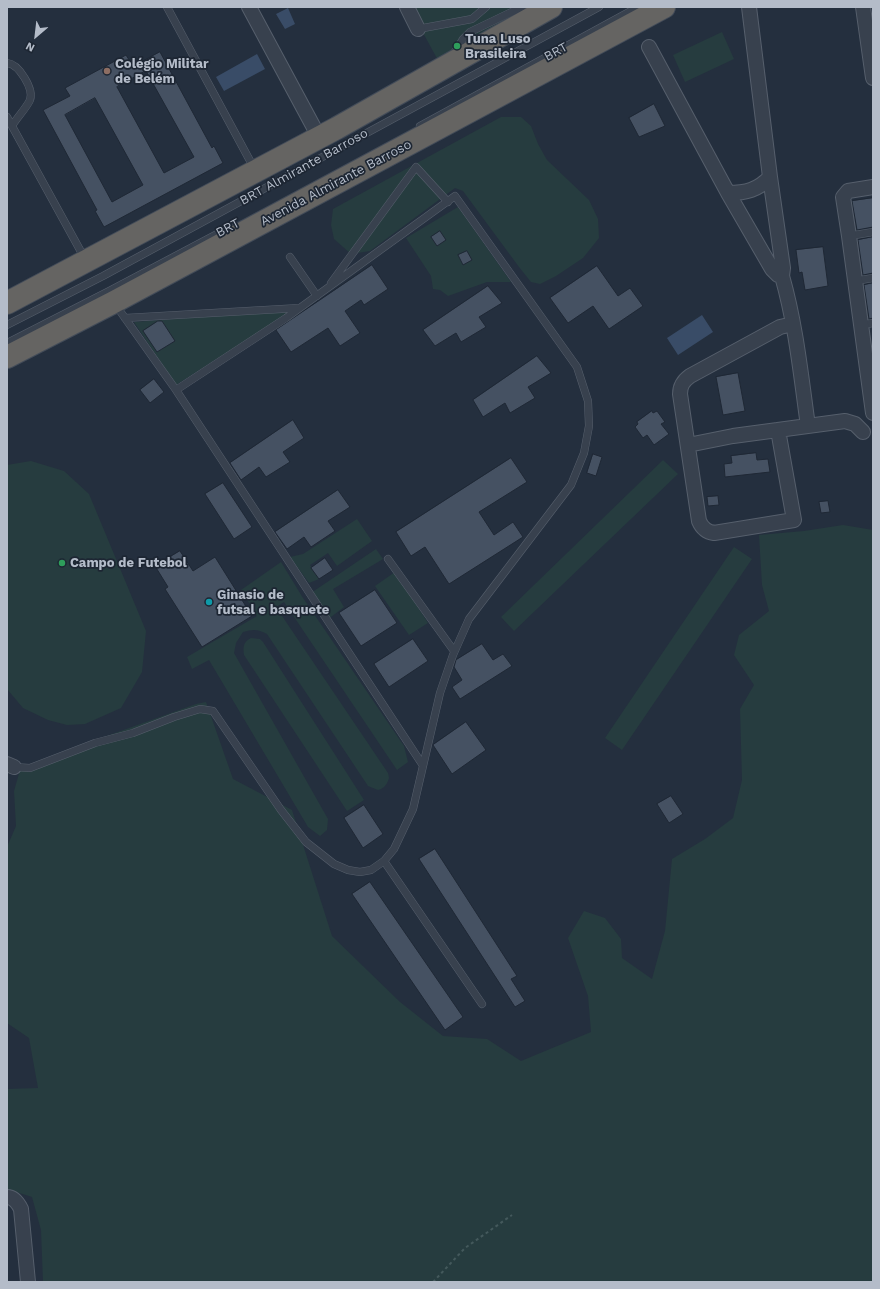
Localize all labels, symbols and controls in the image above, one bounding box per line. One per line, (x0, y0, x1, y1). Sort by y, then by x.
north arrow (16, 16, 56, 56)
place label: Tuna Luso Brasileira (465, 31, 531, 62)
text: N (23, 39, 37, 55)
street label: BRT (541, 39, 571, 65)
marker: Tuna Luso Brasileira (452, 41, 462, 51)
place label: Colégio Militar de Belém (115, 56, 209, 87)
marker: Colégio Militar de Belém (102, 66, 112, 76)
street label: BRT Almirante Barroso (237, 125, 371, 209)
street label: Avenida Almirante Barroso (258, 136, 414, 230)
street label: BRT (213, 215, 243, 241)
place label: Campo de Futebol (70, 555, 187, 571)
marker: Campo de Futebol (57, 558, 67, 568)
place label: Ginasio de futsal e basquete (217, 587, 329, 618)
marker: Ginasio de futsal e basquete (204, 597, 214, 607)

